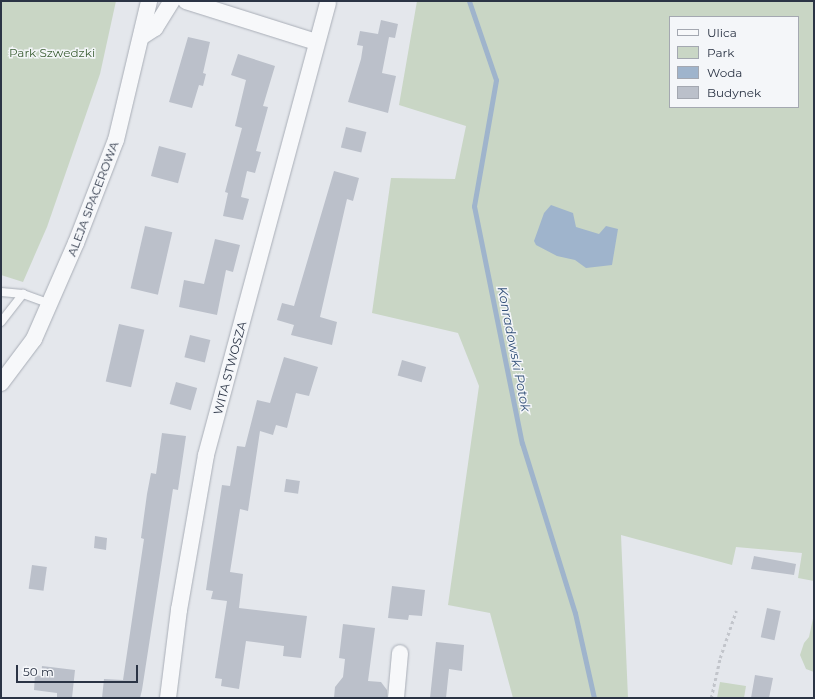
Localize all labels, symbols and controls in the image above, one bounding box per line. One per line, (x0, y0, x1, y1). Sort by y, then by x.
legend (669, 16, 799, 108)
text: Ulica (707, 25, 737, 40)
text: Park (707, 45, 734, 60)
park label: Park Szwedzki (9, 46, 95, 60)
text: Woda (707, 65, 742, 80)
text: Budynek (707, 85, 761, 100)
street label: ALEJA SPACEROWA (64, 140, 122, 258)
water label: Konradowski Potok (494, 285, 534, 413)
street label: WITA STWOSZA (211, 320, 249, 416)
scale bar (18, 657, 140, 683)
text: 50 m (23, 664, 54, 679)

